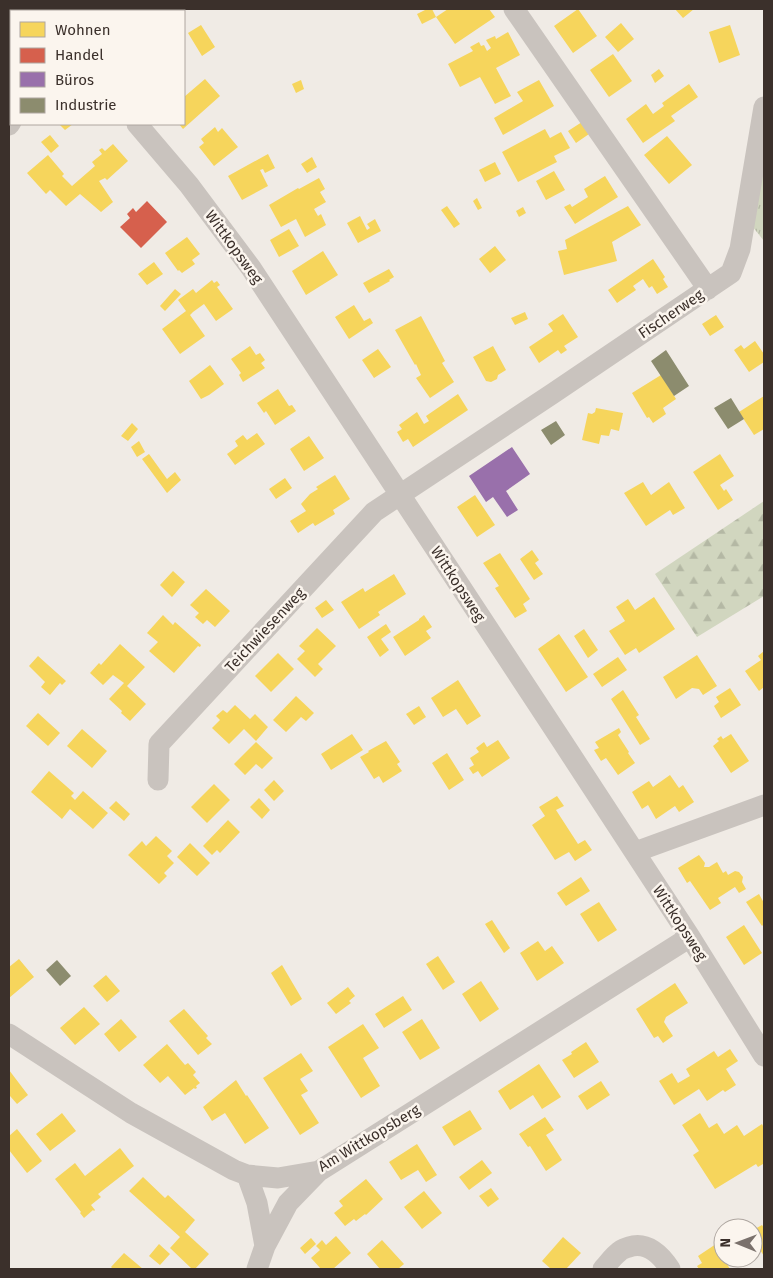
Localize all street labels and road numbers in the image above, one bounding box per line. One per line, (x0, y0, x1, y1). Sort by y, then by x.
street label: Wittkopsweg (201, 207, 267, 287)
street label: Fischerweg (635, 286, 707, 342)
street label: Wittkopsweg (427, 543, 489, 625)
street label: Teichwiesenweg (221, 584, 309, 676)
street label: Wittkopsweg (649, 882, 711, 964)
street label: Am Wittkopsberg (315, 1100, 423, 1175)

